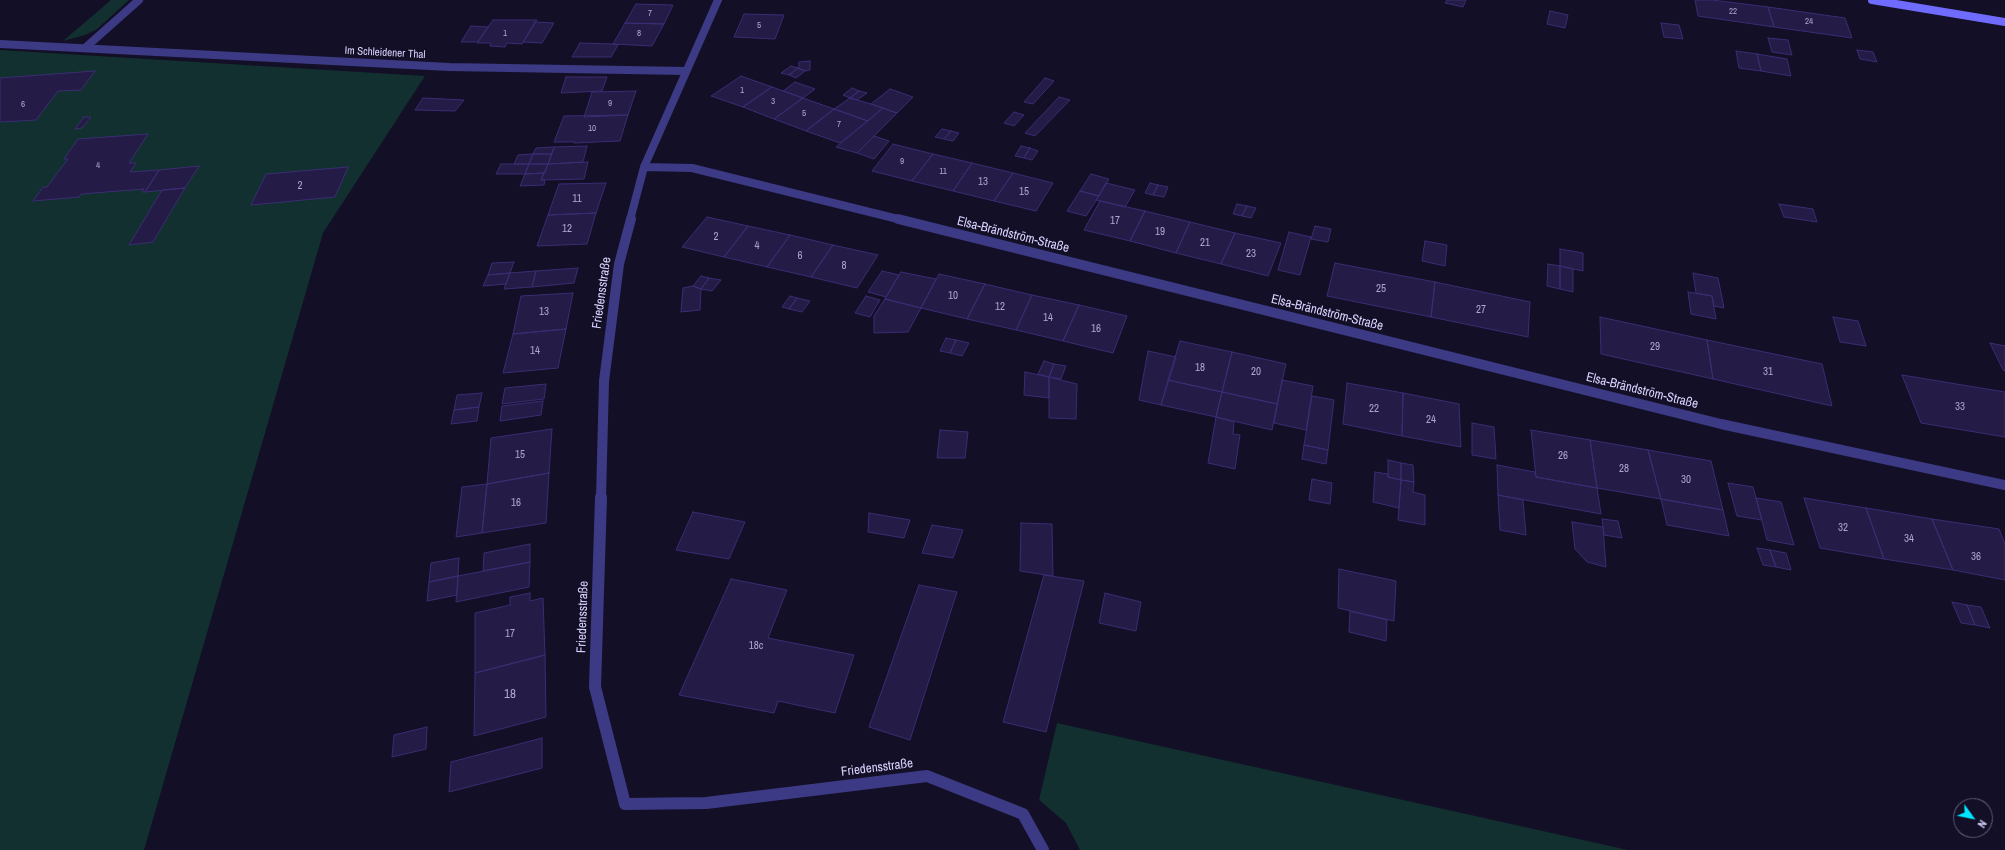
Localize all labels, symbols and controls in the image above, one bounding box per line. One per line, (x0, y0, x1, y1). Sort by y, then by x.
house number: 22 (1729, 7, 1737, 17)
house number: 7 (648, 9, 652, 19)
house number: 24 (1805, 17, 1813, 27)
house number: 5 (757, 21, 761, 31)
house number: 1 (503, 29, 507, 39)
house number: 8 (637, 29, 641, 39)
street label: Im Schleidener Thal (344, 44, 426, 62)
house number: 1 (740, 86, 744, 96)
house number: 3 (771, 97, 775, 107)
house number: 9 (608, 99, 612, 109)
house number: 6 (21, 100, 25, 110)
house number: 5 (802, 109, 806, 119)
house number: 7 (837, 120, 841, 130)
house number: 10 (588, 124, 596, 134)
house number: 9 (900, 157, 904, 167)
house number: 4 (96, 161, 100, 171)
house number: 11 (939, 167, 947, 177)
house number: 13 (978, 175, 988, 189)
house number: 2 (297, 179, 303, 193)
house number: 15 (1019, 185, 1029, 199)
house number: 11 (572, 192, 582, 206)
street label: Elsa-Brändström-Straße (955, 214, 1071, 256)
house number: 17 (1110, 214, 1120, 228)
house number: 12 (562, 222, 572, 236)
house number: 19 (1155, 225, 1165, 239)
house number: 2 (713, 230, 719, 244)
house number: 21 (1200, 236, 1210, 250)
house number: 4 (754, 239, 760, 253)
house number: 23 (1246, 247, 1256, 261)
house number: 6 (797, 249, 803, 263)
street label: Friedensstraße (589, 256, 615, 330)
house number: 8 (841, 259, 847, 273)
house number: 25 (1376, 282, 1386, 296)
house number: 10 (948, 289, 958, 303)
street label: Elsa-Brändström-Straße (1269, 292, 1385, 334)
house number: 12 (995, 300, 1005, 314)
house number: 27 (1476, 303, 1486, 317)
house number: 13 (539, 305, 549, 319)
house number: 14 (1043, 311, 1053, 325)
house number: 16 (1091, 322, 1101, 336)
house number: 29 (1650, 340, 1660, 354)
house number: 14 (530, 344, 540, 358)
house number: 18 (1195, 361, 1205, 375)
house number: 20 (1251, 365, 1261, 379)
house number: 31 (1763, 365, 1773, 379)
street label: Elsa-Brändström-Straße (1584, 370, 1700, 412)
house number: 33 (1955, 400, 1965, 414)
house number: 22 (1369, 402, 1379, 416)
house number: 24 (1426, 413, 1436, 427)
house number: 15 (515, 448, 525, 462)
house number: 26 (1558, 449, 1568, 463)
house number: 28 (1619, 462, 1629, 476)
house number: 30 (1681, 473, 1691, 487)
house number: 16 (511, 496, 521, 510)
house number: 32 (1838, 521, 1848, 535)
house number: 34 (1904, 532, 1914, 546)
house number: 36 (1971, 550, 1981, 564)
street label: Friedensstraße (574, 581, 592, 653)
house number: 17 (505, 627, 515, 641)
house number: 18c (749, 639, 763, 653)
house number: 18 (504, 687, 516, 703)
street label: Friedensstraße (840, 756, 914, 780)
north arrow (1953, 798, 1993, 838)
text: N (1975, 817, 1990, 831)

